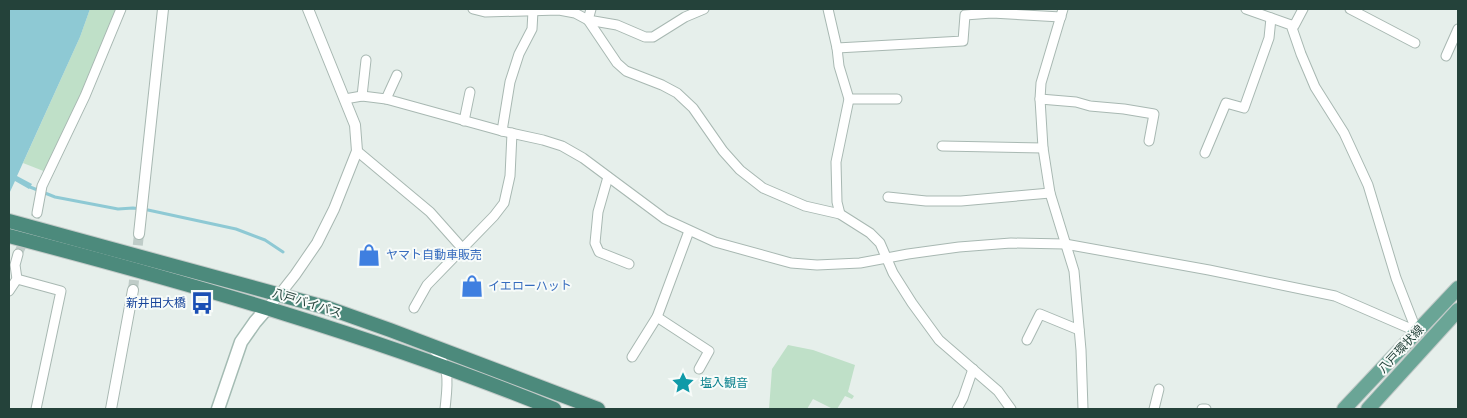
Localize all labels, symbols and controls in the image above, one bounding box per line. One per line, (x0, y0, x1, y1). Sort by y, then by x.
shop icon: ヤマト自動車販売 (356, 242, 382, 268)
place label: ヤマト自動車販売 (386, 248, 482, 262)
shop icon: イエローハット (459, 273, 485, 299)
place label: イエローハット (488, 279, 572, 293)
street label: 八戸バイパス (271, 286, 343, 320)
bus stop icon: 新井田大橋 (189, 290, 215, 316)
place label: 新井田大橋 (126, 296, 186, 310)
street label: 八戸環状線 (1375, 322, 1427, 376)
place icon: 塩入観音 (670, 370, 696, 396)
place label: 塩入観音 (700, 376, 748, 390)

